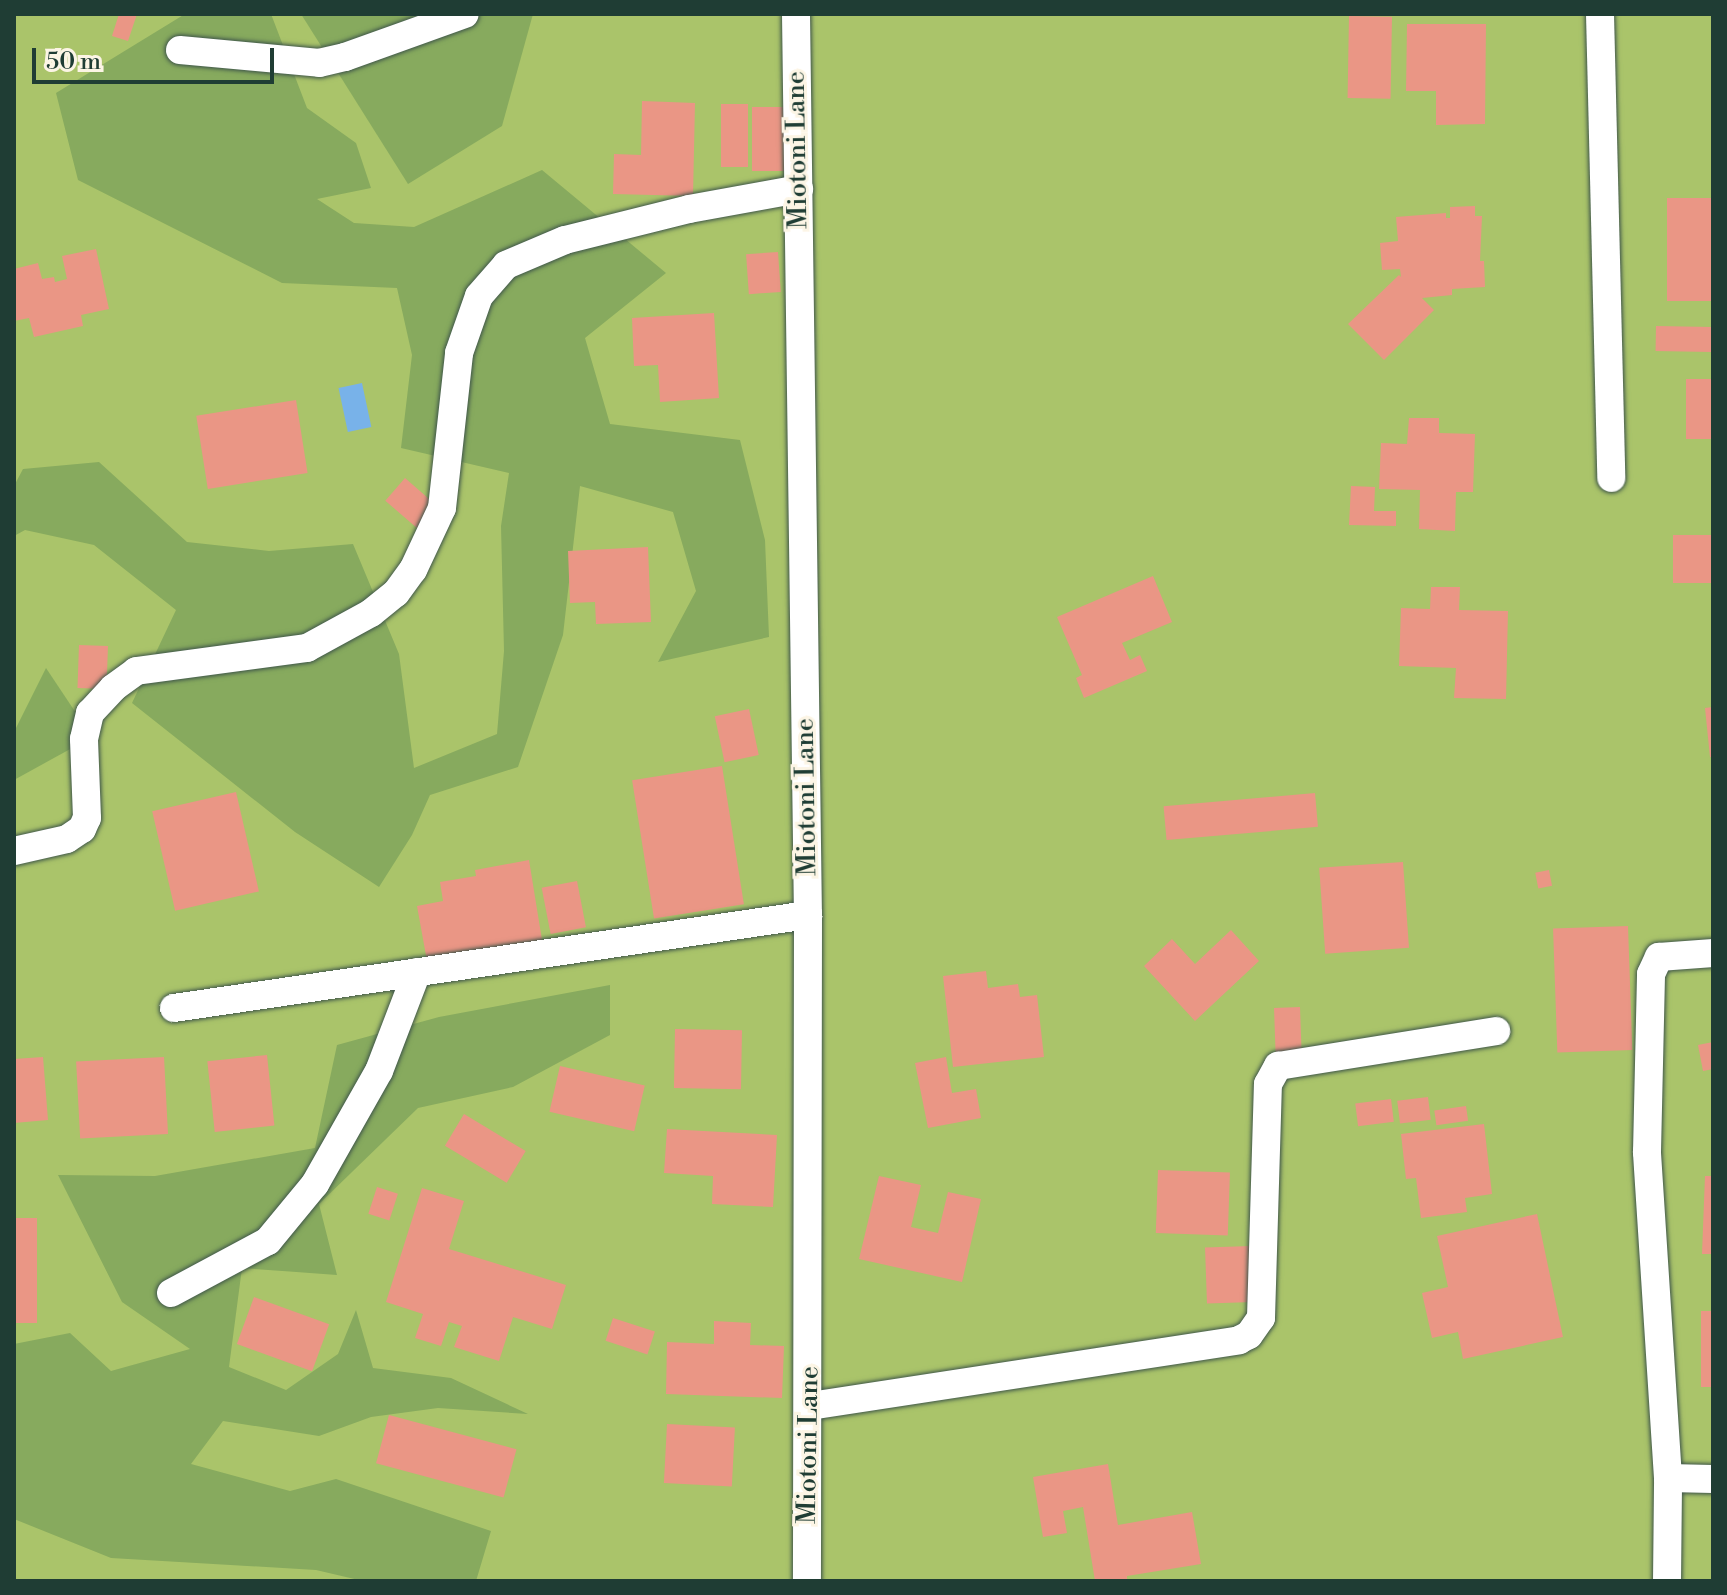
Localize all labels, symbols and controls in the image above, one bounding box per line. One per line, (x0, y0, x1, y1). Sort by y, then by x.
scale bar (36, 32, 278, 82)
text: 50 m (46, 47, 101, 77)
street label: Miotoni Lane (781, 71, 815, 229)
street label: Miotoni Lane (790, 718, 824, 876)
street label: Miotoni Lane (792, 1366, 826, 1524)

